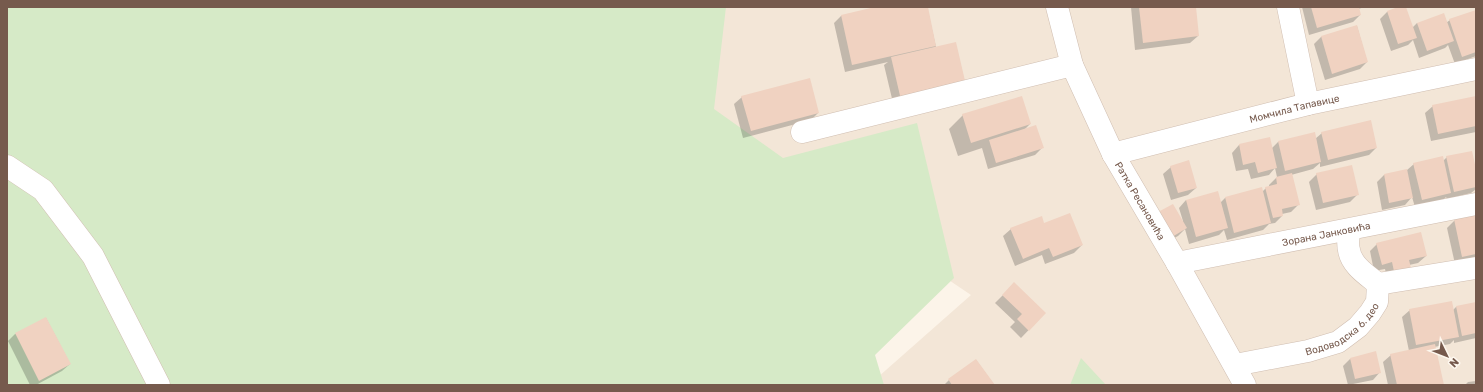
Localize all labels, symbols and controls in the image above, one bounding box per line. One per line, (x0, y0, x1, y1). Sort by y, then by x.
street label: Момчила Тапавице (1248, 93, 1341, 126)
street label: Ратка Ресановића (1112, 160, 1167, 242)
street label: Зорана Јанковића (1281, 220, 1372, 249)
street label: Водоводска 6. део (1304, 301, 1382, 358)
north arrow (1427, 336, 1467, 376)
text: N (1446, 355, 1461, 370)

